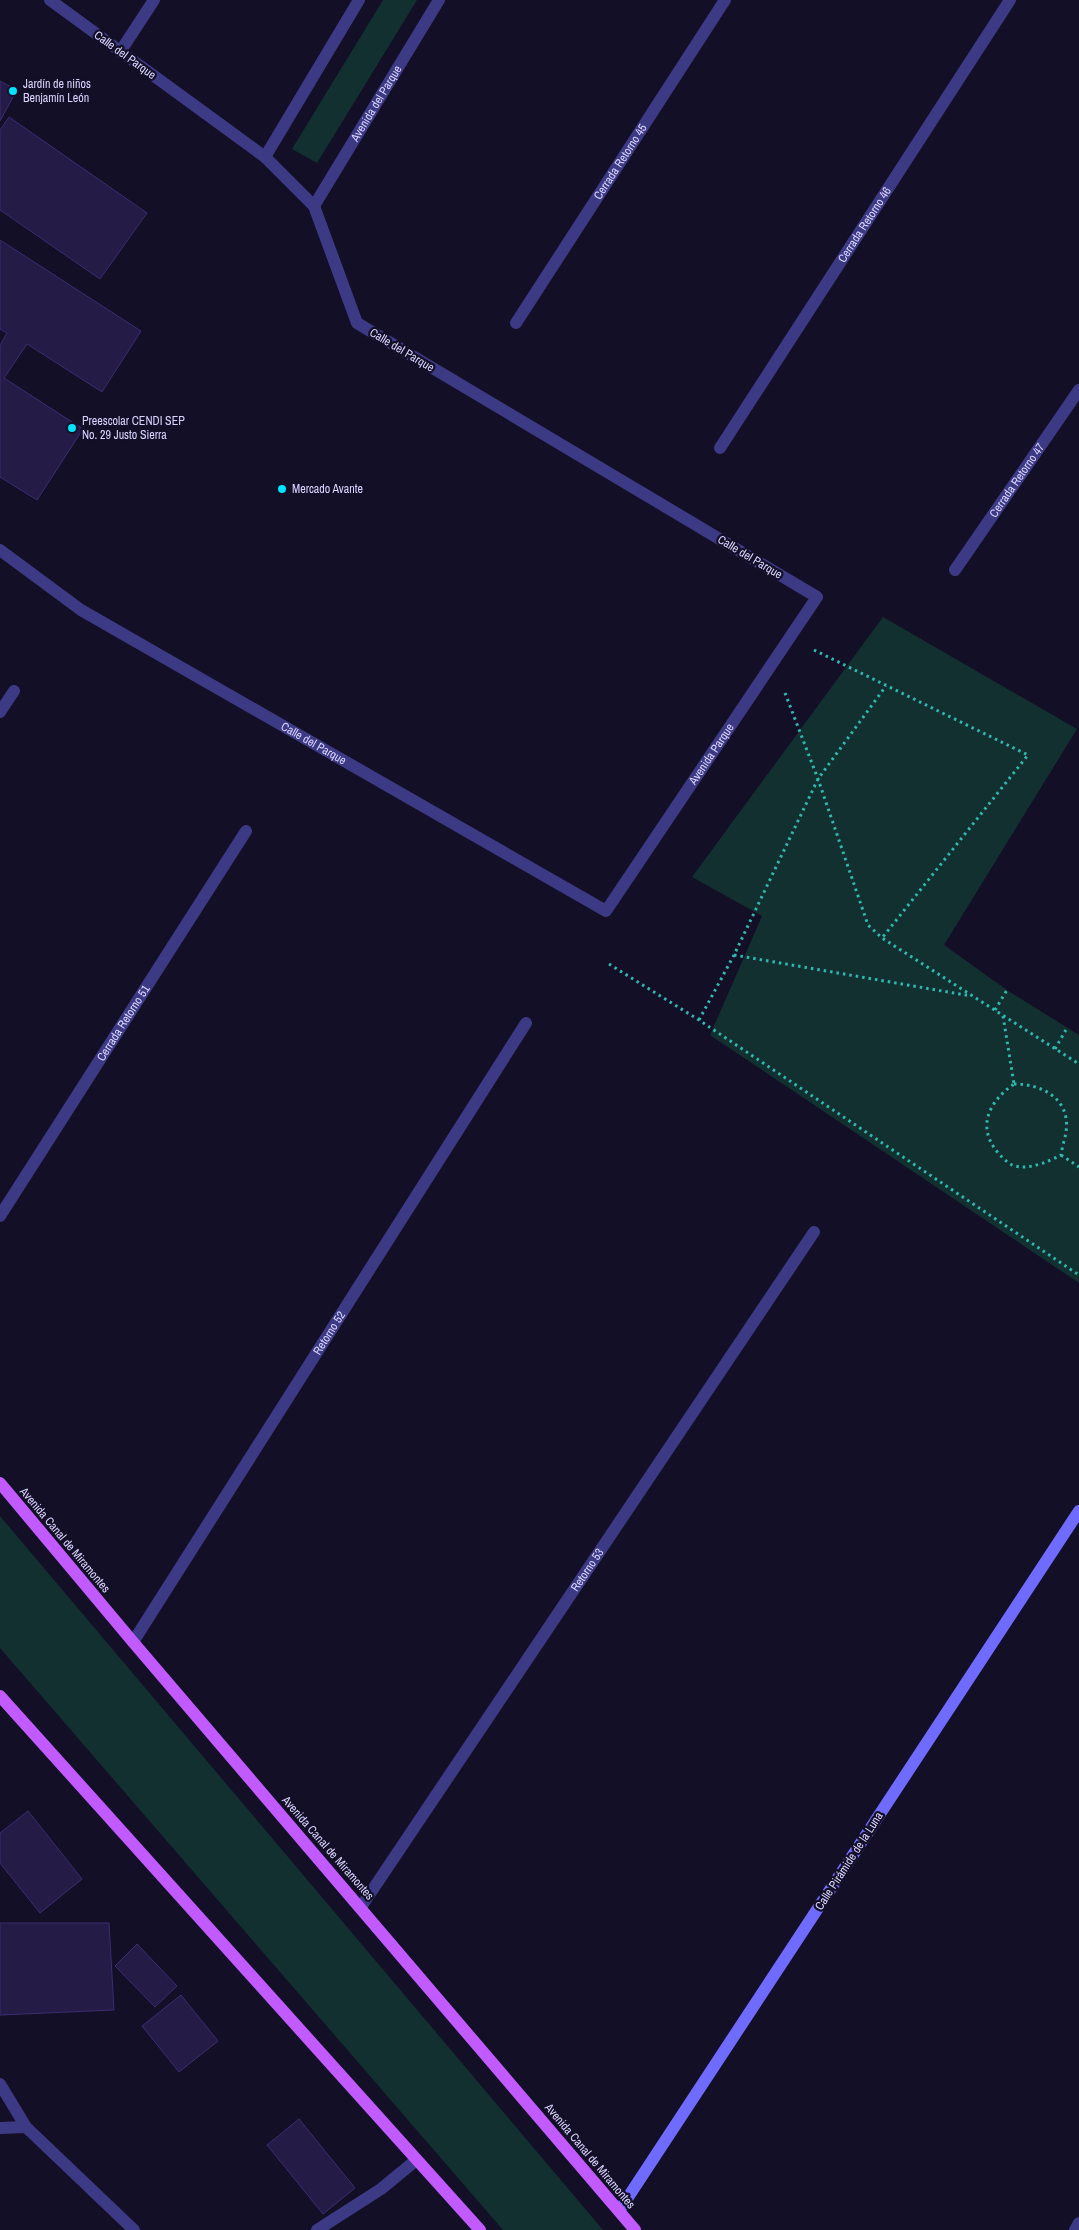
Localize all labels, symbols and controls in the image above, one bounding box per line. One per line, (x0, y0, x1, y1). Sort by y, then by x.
street label: Calle del Parque (91, 27, 159, 83)
street label: Avenida del Parque (346, 62, 406, 145)
place label: Jardín de niños Benjamín León (23, 76, 91, 106)
marker: Jardín de niños Benjamín León (7, 85, 19, 97)
street label: Cerrada Retorno 45 (590, 120, 651, 203)
street label: Cerrada Retorno 46 (834, 184, 895, 266)
street label: Calle del Parque (367, 324, 437, 376)
place label: Preescolar CENDI SEP No. 29 Justo Sierra (82, 413, 185, 443)
marker: Preescolar CENDI SEP No. 29 Justo Sierra (66, 422, 78, 434)
street label: Cerrada Retorno 47 (986, 439, 1048, 521)
place label: Mercado Avante (292, 481, 363, 497)
marker: Mercado Avante (276, 483, 288, 495)
street label: Calle del Parque (715, 531, 785, 583)
street label: Calle del Parque (278, 718, 349, 768)
street label: Avenida Parque (685, 720, 738, 789)
street label: Cerrada Retorno 51 (93, 982, 154, 1064)
street label: Retorno 52 (309, 1308, 349, 1358)
street label: Avenida Canal de Miramontes (16, 1483, 114, 1596)
street label: Retorno 53 (567, 1545, 607, 1595)
street label: Avenida Canal de Miramontes (278, 1792, 378, 1903)
street label: Calle Pirámide de la Luna (811, 1808, 887, 1913)
street label: Avenida Canal de Miramontes (541, 2099, 639, 2212)

